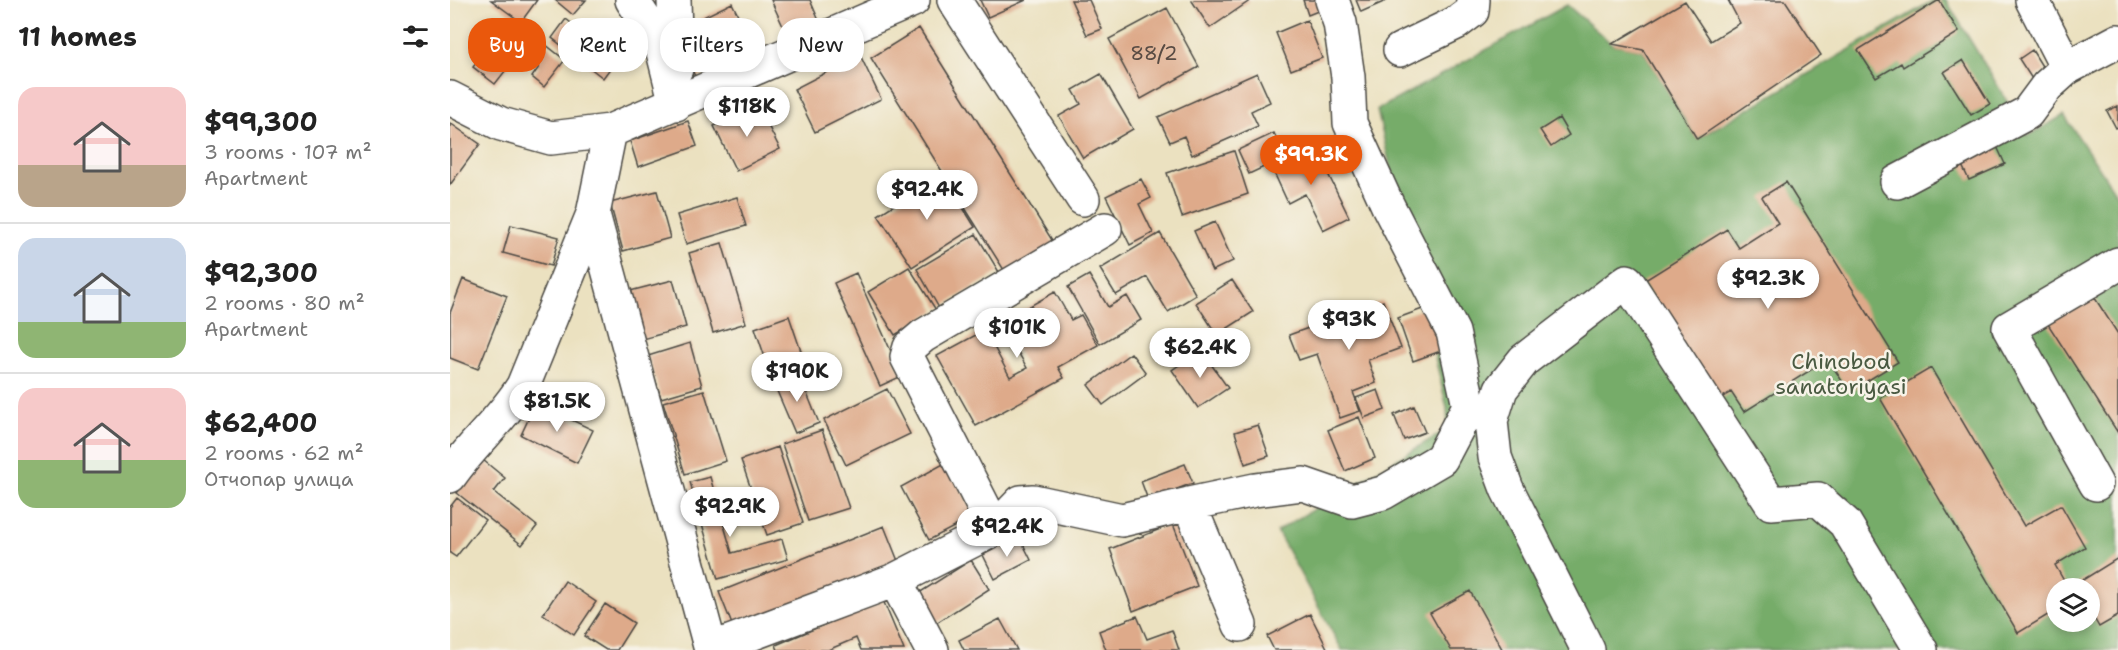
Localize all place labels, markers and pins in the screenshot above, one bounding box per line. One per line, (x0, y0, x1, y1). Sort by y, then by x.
pin: $118K (705, 87, 789, 138)
pin: $99.3K (1262, 135, 1360, 186)
pin: $92.4K (878, 170, 976, 221)
pin: $92.3K (1719, 259, 1817, 310)
pin: $93K (1313, 300, 1385, 351)
pin: $101K (975, 308, 1059, 359)
pin: $62.4K (1151, 328, 1249, 379)
pin: $190K (755, 352, 839, 403)
pin: $81.5K (508, 382, 606, 433)
pin: $92.9K (681, 487, 779, 538)
pin: $92.4K (958, 507, 1056, 558)

